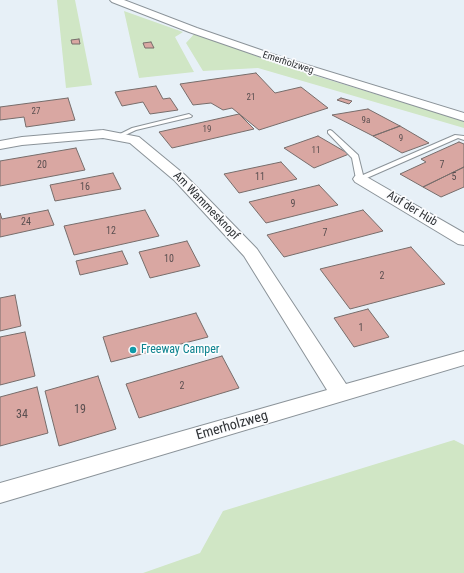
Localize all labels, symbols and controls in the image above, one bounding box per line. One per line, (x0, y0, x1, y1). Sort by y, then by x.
street label: Emerholzweg (261, 49, 315, 77)
house number: 21 (247, 93, 255, 103)
house number: 27 (32, 107, 40, 117)
house number: 9a (362, 116, 370, 126)
house number: 19 (203, 125, 211, 135)
house number: 9 (399, 134, 403, 144)
house number: 11 (312, 146, 320, 156)
house number: 20 (37, 159, 47, 171)
house number: 7 (440, 159, 444, 171)
street label: Am Wammesknopf (170, 169, 242, 243)
house number: 11 (255, 171, 265, 183)
house number: 5 (452, 171, 456, 183)
house number: 16 (80, 181, 90, 193)
street label: Auf der Hub (384, 188, 440, 230)
house number: 9 (291, 198, 295, 210)
house number: 24 (21, 216, 31, 228)
house number: 12 (106, 225, 116, 237)
house number: 7 (323, 227, 327, 239)
house number: 10 (164, 253, 174, 265)
house number: 2 (380, 270, 384, 282)
house number: 1 (359, 322, 363, 334)
place label: Freeway Camper (141, 343, 219, 357)
marker: Freeway Camper (128, 345, 138, 355)
house number: 2 (180, 380, 184, 392)
house number: 19 (74, 403, 86, 417)
house number: 34 (16, 408, 28, 422)
street label: Emerholzweg (194, 408, 270, 444)

